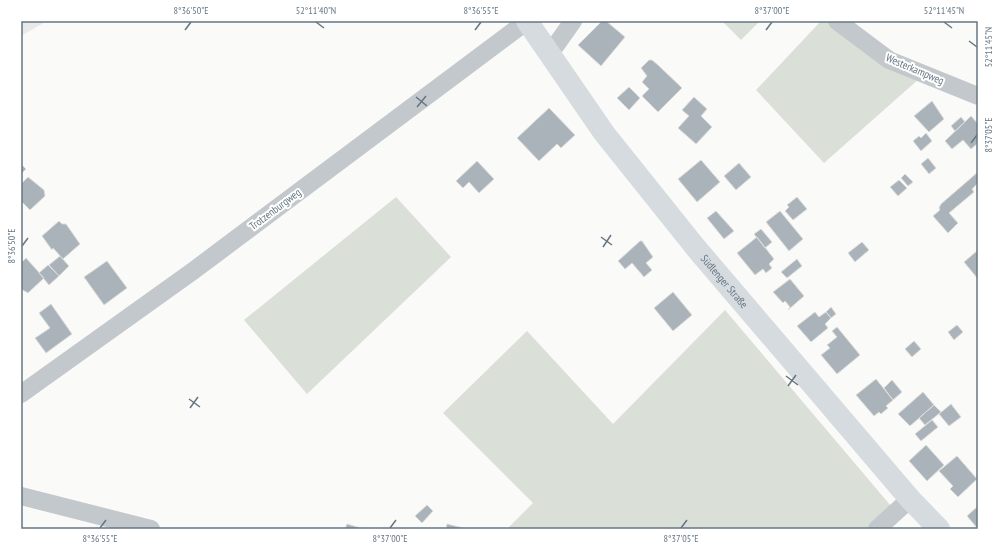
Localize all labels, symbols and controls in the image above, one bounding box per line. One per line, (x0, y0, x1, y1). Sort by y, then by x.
text: 8°36'50"E (174, 4, 208, 17)
text: 52°11'40"N (296, 4, 336, 17)
text: 8°36'55"E (464, 4, 498, 17)
text: 8°37'00"E (755, 4, 789, 17)
text: 52°11'45"N (924, 4, 964, 17)
text: 52°11'45"N (982, 27, 995, 67)
street label: Westerkampweg (884, 50, 946, 88)
text: 8°37'05"E (982, 118, 995, 152)
street label: Trotzenburgweg (246, 185, 304, 233)
text: 8°36'50"E (5, 229, 18, 263)
street label: Südlenger Straße (698, 252, 751, 311)
text: 8°36'55"E (83, 532, 117, 545)
text: 8°37'00"E (373, 532, 407, 545)
text: 8°37'05"E (664, 532, 698, 545)

